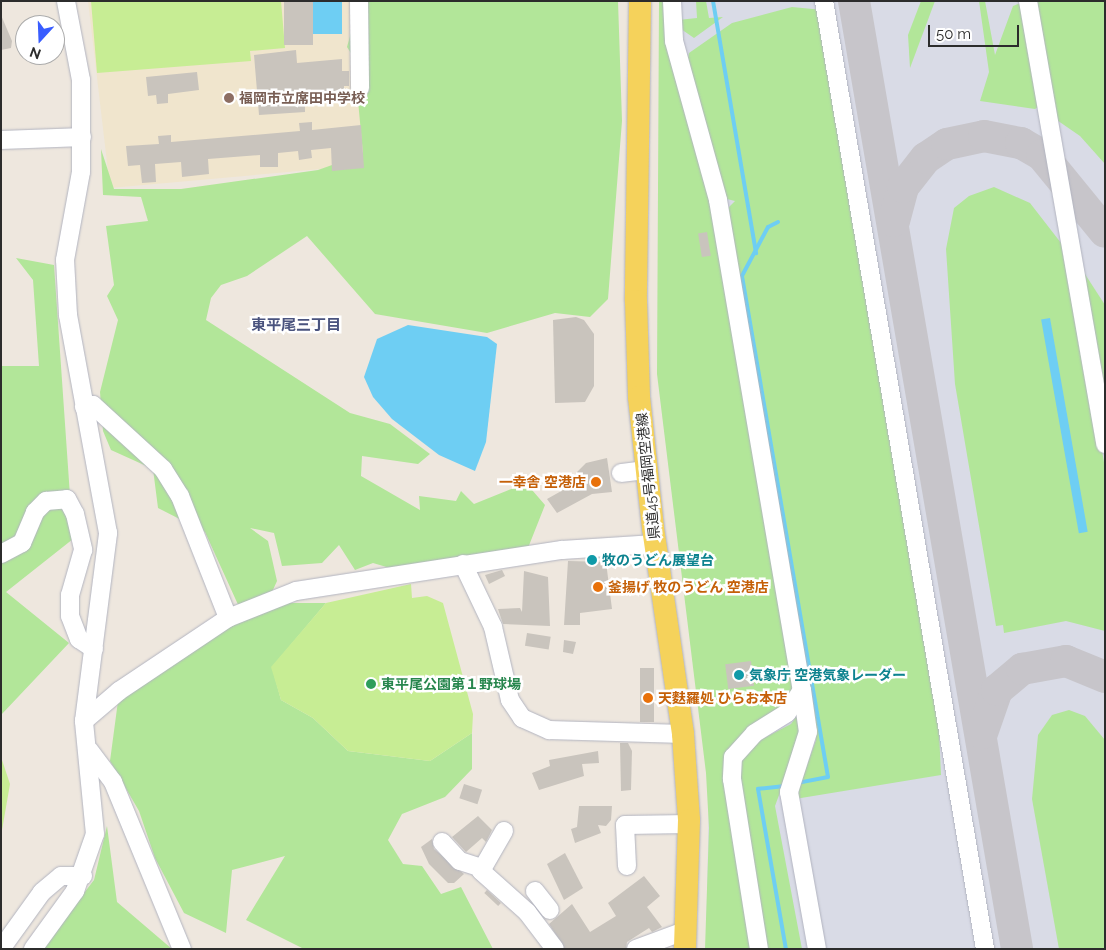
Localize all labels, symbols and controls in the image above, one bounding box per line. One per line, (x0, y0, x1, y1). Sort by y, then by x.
north arrow (15, 15, 65, 65)
scale bar (931, 15, 1022, 47)
text: 50 m (936, 25, 971, 43)
text: N (27, 44, 43, 63)
place label: 福岡市立席田中学校 (239, 90, 365, 106)
marker: 福岡市立席田中学校 (223, 92, 235, 104)
district label: 東平尾三丁目 (251, 317, 341, 335)
street label: 県道45号福岡空港線 (633, 412, 663, 540)
place label: 一幸舎 空港店 (499, 474, 586, 490)
marker: 一幸舎 空港店 (590, 476, 602, 488)
place label: 牧のうどん展望台 (602, 552, 714, 568)
marker: 牧のうどん展望台 (586, 554, 598, 566)
place label: 釜揚げ 牧のうどん 空港店 (608, 579, 769, 595)
marker: 釜揚げ 牧のうどん 空港店 (592, 581, 604, 593)
place label: 気象庁 空港気象レーダー (749, 667, 906, 683)
marker: 気象庁 空港気象レーダー (733, 669, 745, 681)
place label: 東平尾公園第１野球場 (381, 676, 521, 692)
marker: 東平尾公園第１野球場 (365, 678, 377, 690)
place label: 天麩羅処 ひらお本店 (658, 690, 787, 706)
marker: 天麩羅処 ひらお本店 (642, 692, 654, 704)

